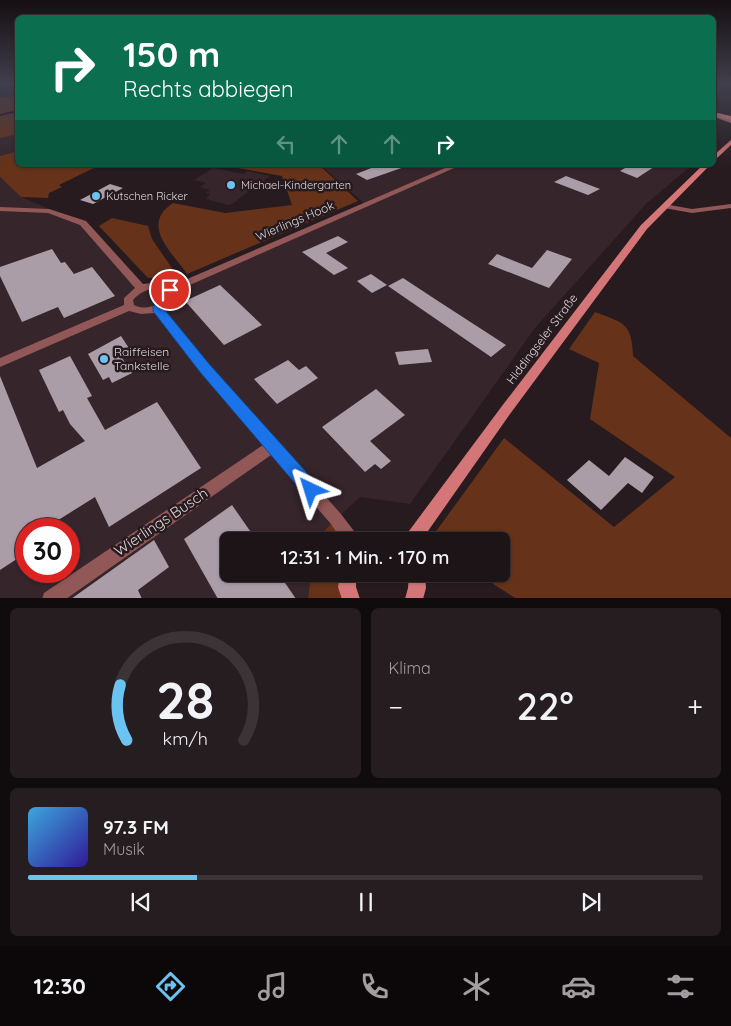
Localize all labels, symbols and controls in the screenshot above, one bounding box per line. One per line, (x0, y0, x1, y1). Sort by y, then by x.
text: 150 m (123, 32, 220, 76)
icon: right (40, 35, 105, 100)
text: Rechts abbiegen (123, 75, 294, 103)
icon: left (272, 130, 300, 158)
icon: ahead (325, 130, 353, 158)
icon: ahead (378, 130, 406, 158)
icon: right (431, 130, 459, 158)
place label: Michael-Kindergarten (241, 178, 351, 192)
marker: Michael-Kindergarten (225, 179, 237, 191)
place label: Kutschen Ricker (106, 189, 188, 203)
marker: Kutschen Ricker (90, 190, 102, 202)
street label: Wierlings Hook (253, 197, 336, 244)
pin (149, 269, 191, 311)
icon: arrive (156, 276, 184, 304)
street label: Hiddingseler Straße (503, 291, 581, 387)
place label: Raiffeisen Tankstelle (114, 344, 169, 373)
marker: Raiffeisen Tankstelle (98, 353, 110, 365)
position arrow (284, 463, 336, 515)
street label: Wierlings Busch (110, 483, 211, 560)
speed limit sign: 30 (15, 518, 80, 583)
text: 12:31 · 1 Min. · 170 m (280, 545, 450, 569)
text: Klima (389, 658, 431, 678)
text: 28 (156, 667, 214, 732)
text: 22° (517, 682, 574, 730)
text: − (389, 689, 403, 724)
text: + (687, 689, 703, 724)
text: km/h (163, 727, 208, 749)
text: 97.3 FM (103, 815, 169, 839)
text: Musik (103, 839, 145, 859)
icon: previous (127, 888, 155, 916)
icon: pause (352, 888, 380, 916)
icon: next (577, 888, 605, 916)
icon: directions (153, 969, 188, 1004)
icon: music (255, 969, 290, 1004)
icon: phone (357, 969, 392, 1004)
icon: climate (459, 969, 494, 1004)
icon: car (561, 969, 596, 1004)
icon: filters (663, 969, 698, 1004)
text: 12:30 (33, 972, 86, 1000)

